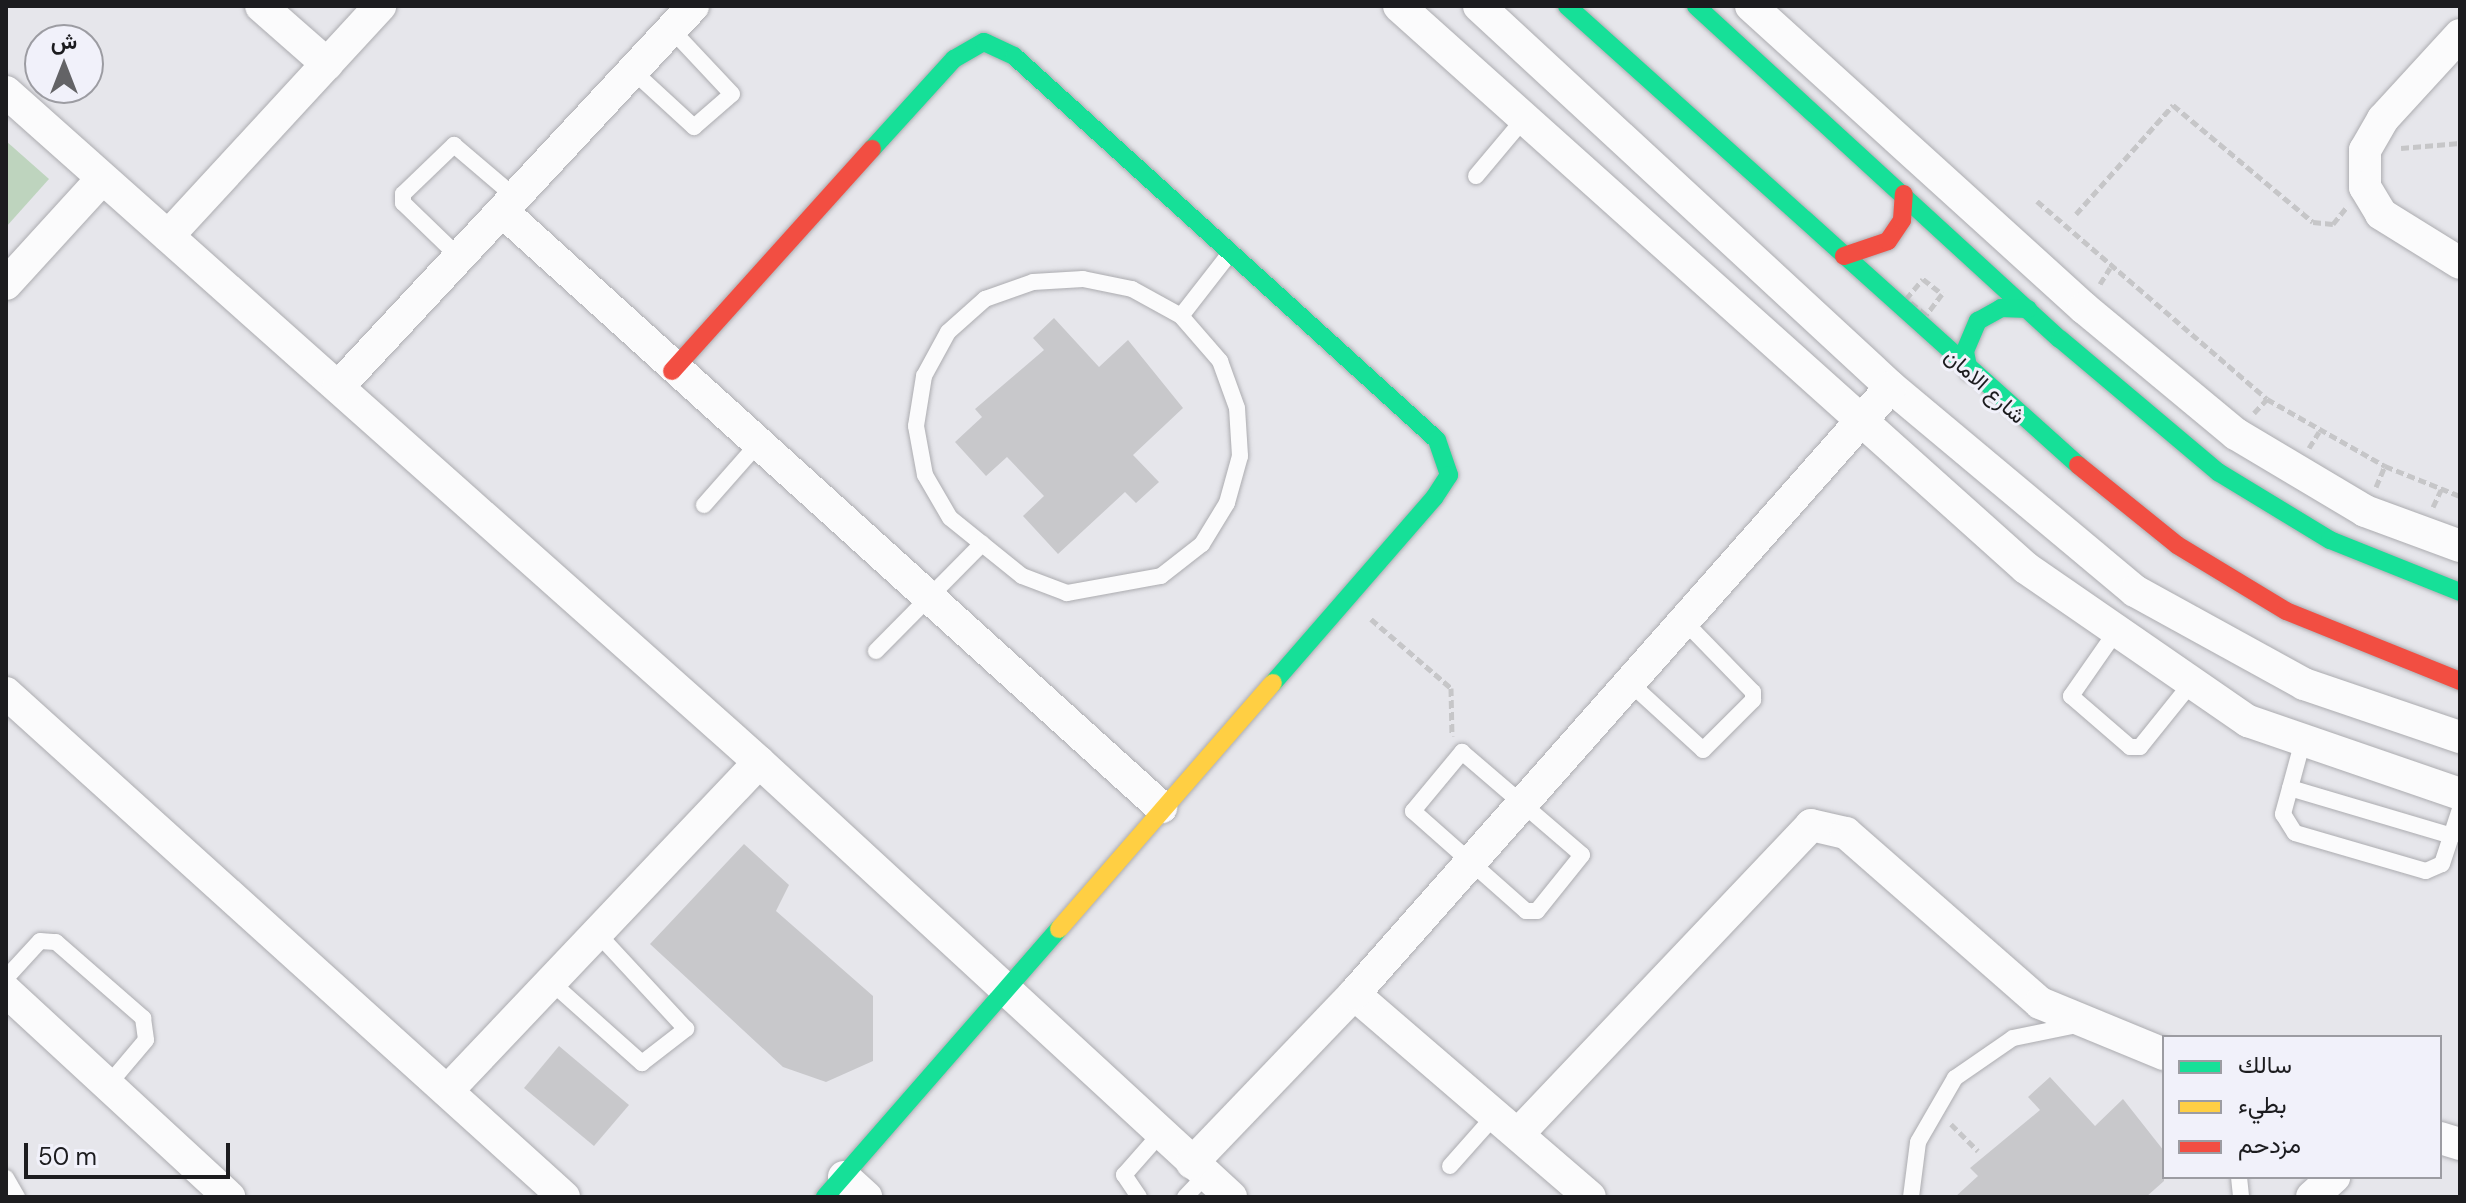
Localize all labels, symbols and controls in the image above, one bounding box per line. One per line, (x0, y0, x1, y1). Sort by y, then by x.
north arrow (24, 24, 104, 104)
text: ش (51, 27, 77, 56)
street label: شارع الامان (1939, 343, 2031, 429)
legend (2162, 1035, 2442, 1179)
text: سالك (2238, 1049, 2292, 1080)
text: بطيء (2238, 1089, 2287, 1120)
scale bar (28, 1127, 234, 1177)
text: مزدحم (2238, 1129, 2301, 1160)
text: 50 m (38, 1141, 97, 1172)

